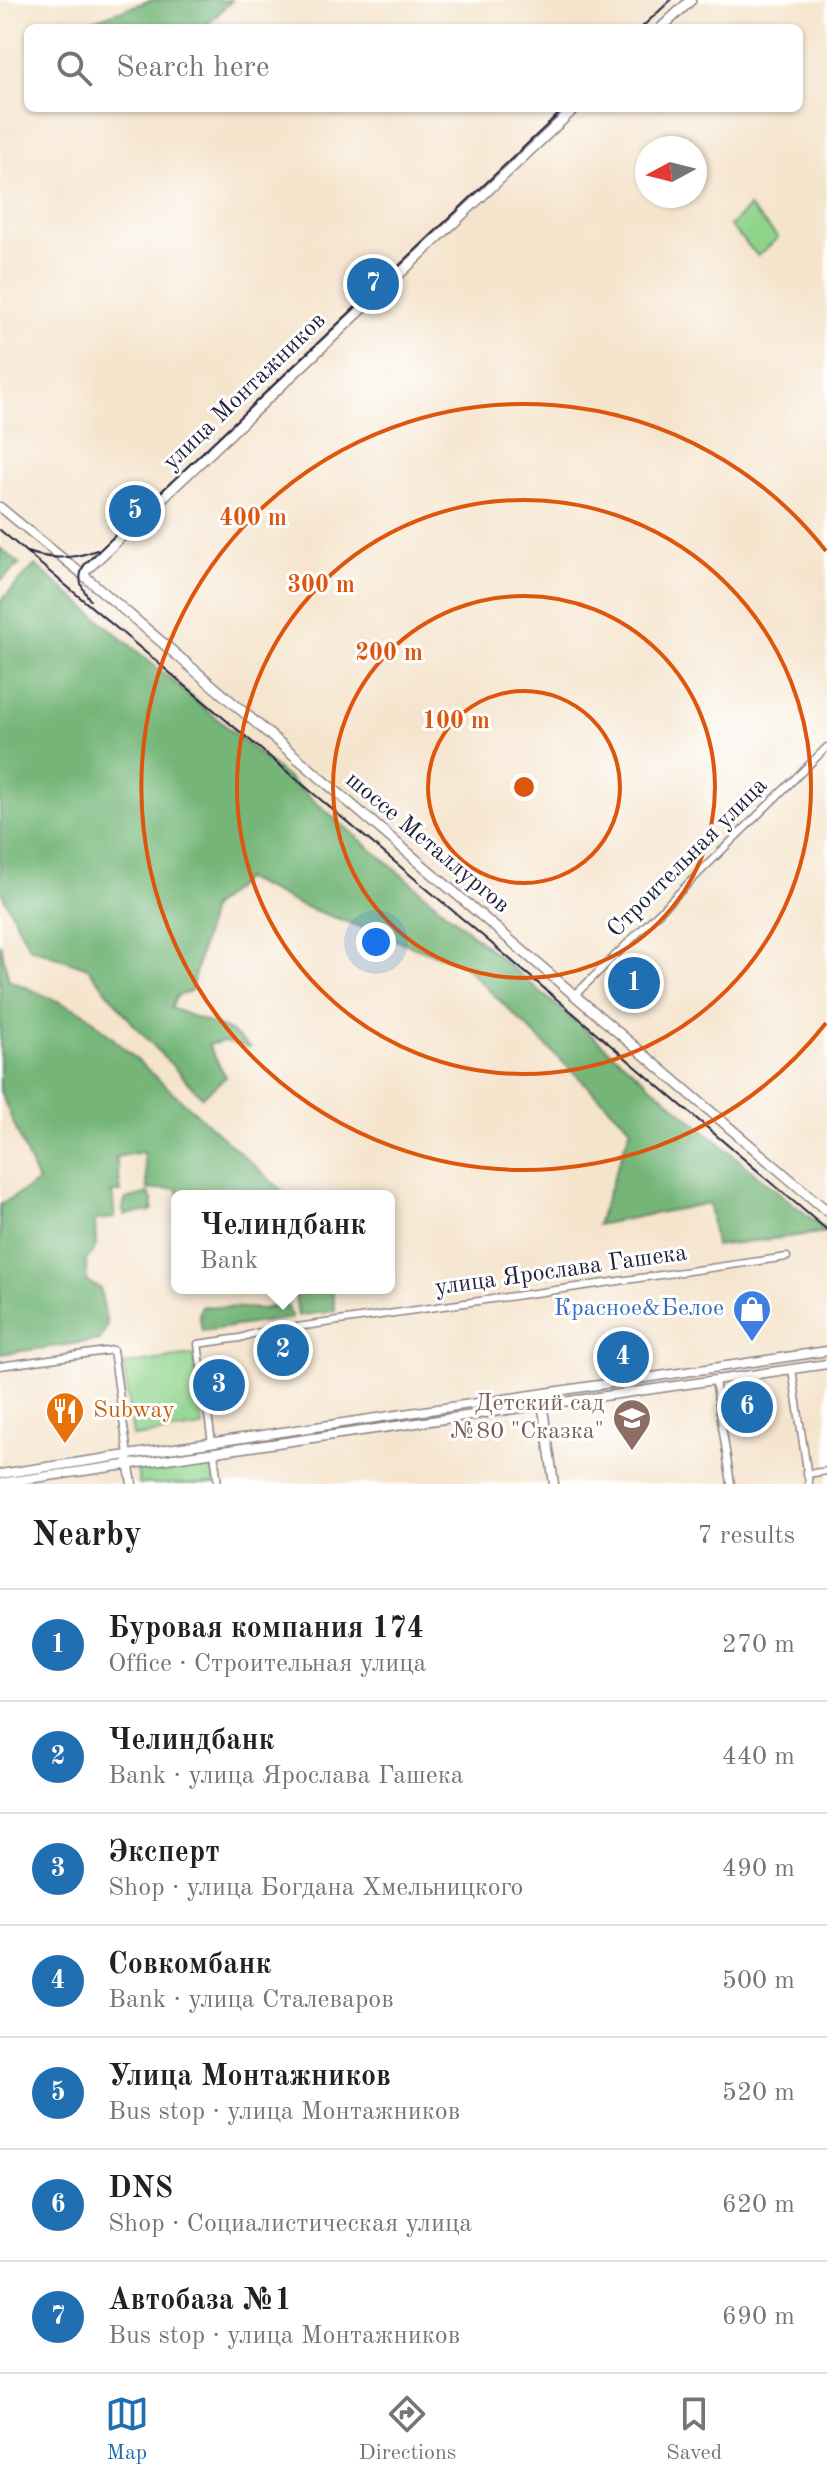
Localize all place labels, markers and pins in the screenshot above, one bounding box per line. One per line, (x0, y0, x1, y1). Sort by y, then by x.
pin: 7 (347, 254, 399, 314)
pin: 5 (109, 481, 161, 541)
centre of rings (510, 773, 538, 801)
pin: 1 (608, 953, 660, 1013)
shop icon: Красное&Белое (731, 1288, 773, 1343)
place label: Красное&Белое (554, 1297, 724, 1321)
pin: 2 (257, 1320, 309, 1380)
pin: 4 (597, 1327, 649, 1387)
pin: 3 (193, 1355, 245, 1415)
pin: 6 (721, 1377, 773, 1437)
restaurant icon: Subway (44, 1390, 86, 1445)
place label: Детский сад №80 "Сказка" (451, 1392, 604, 1444)
school or university icon: Детский сад №80 "Сказка" (611, 1397, 653, 1452)
place label: Subway (93, 1399, 175, 1423)

